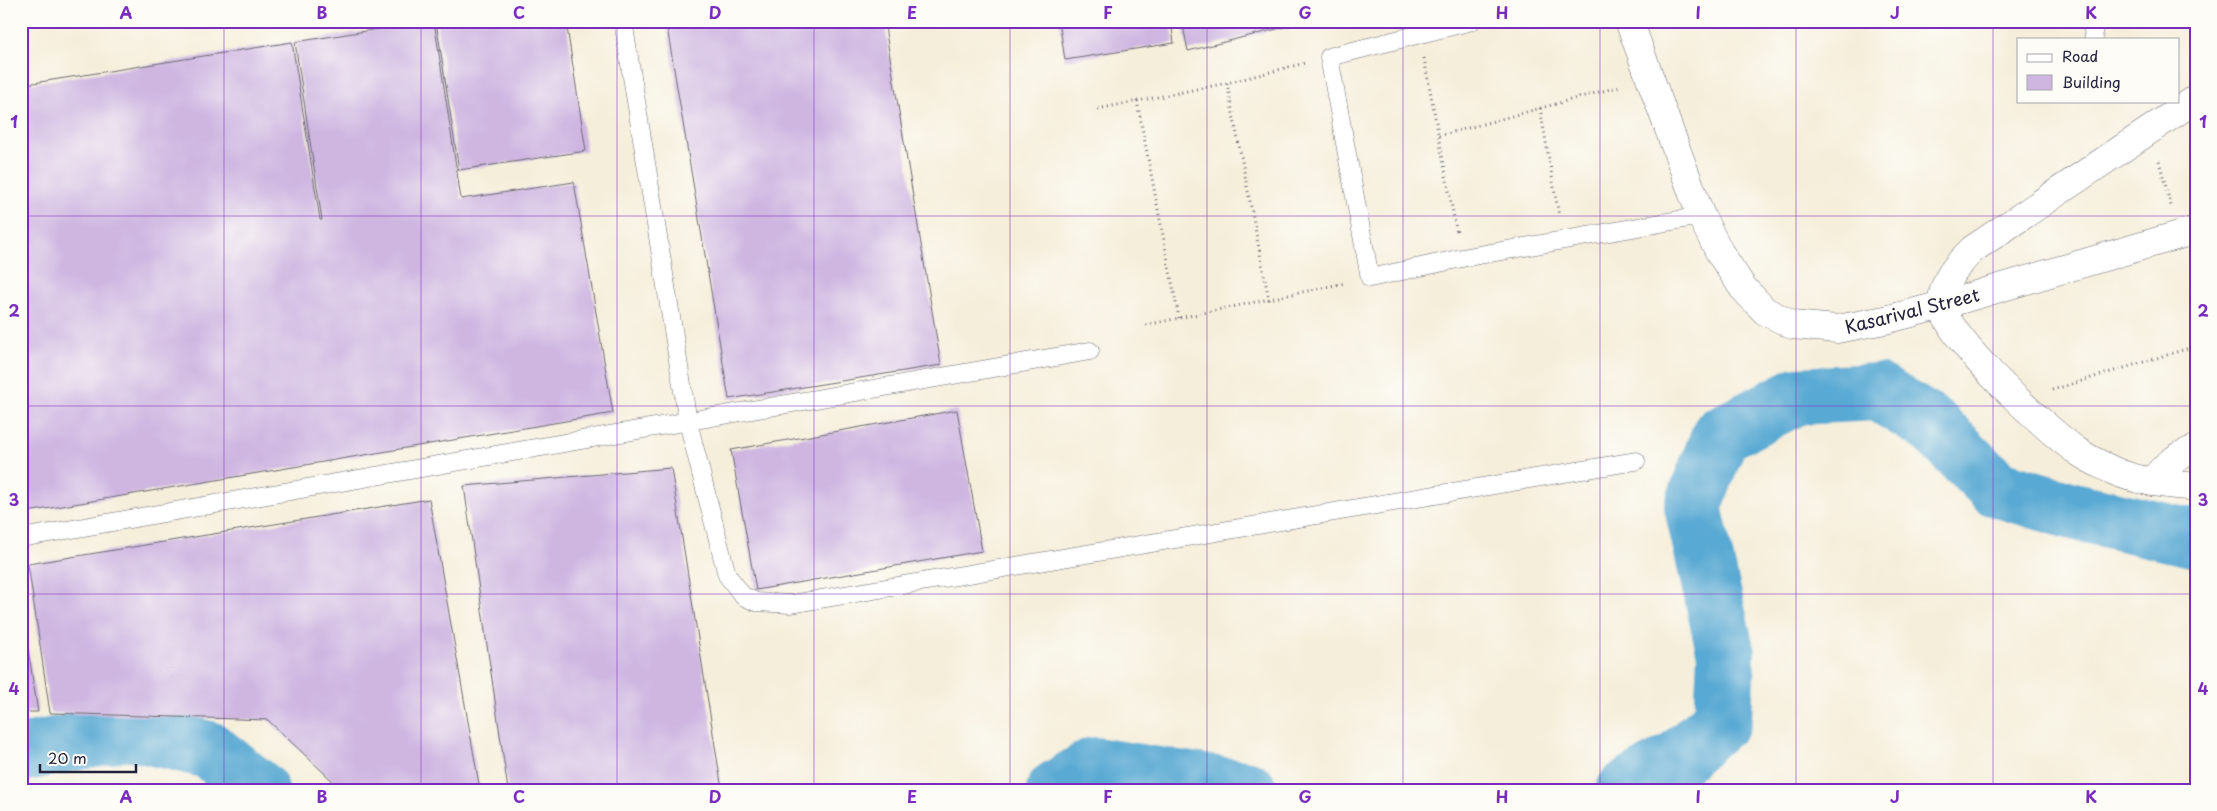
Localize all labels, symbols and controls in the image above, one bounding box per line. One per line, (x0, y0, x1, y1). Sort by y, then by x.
text: A (120, 0, 133, 24)
text: B (317, 0, 328, 24)
text: C (513, 0, 525, 24)
text: D (709, 0, 721, 24)
text: E (907, 0, 917, 24)
text: F (1103, 0, 1113, 24)
text: G (1298, 0, 1312, 24)
text: H (1496, 0, 1508, 24)
text: I (1695, 0, 1701, 24)
text: J (1890, 0, 1900, 24)
text: K (2085, 0, 2097, 24)
legend (2017, 38, 2180, 102)
text: Road (2062, 44, 2098, 67)
text: Building (2062, 70, 2121, 93)
text: 1 (10, 109, 18, 133)
text: 1 (2199, 109, 2207, 133)
street label: Kasarival Street (1842, 280, 1982, 340)
text: 2 (8, 298, 20, 322)
text: 2 (2197, 298, 2209, 322)
text: 3 (9, 487, 19, 511)
text: 3 (2198, 487, 2208, 511)
text: 4 (9, 676, 20, 700)
text: 4 (2198, 676, 2209, 700)
scale bar (40, 741, 136, 773)
text: 20 m (48, 746, 87, 769)
text: A (120, 784, 133, 808)
text: B (317, 784, 328, 808)
text: C (513, 784, 525, 808)
text: D (709, 784, 721, 808)
text: E (907, 784, 917, 808)
text: F (1103, 784, 1113, 808)
text: G (1298, 784, 1312, 808)
text: H (1496, 784, 1508, 808)
text: I (1695, 784, 1701, 808)
text: J (1890, 784, 1900, 808)
text: K (2085, 784, 2097, 808)

